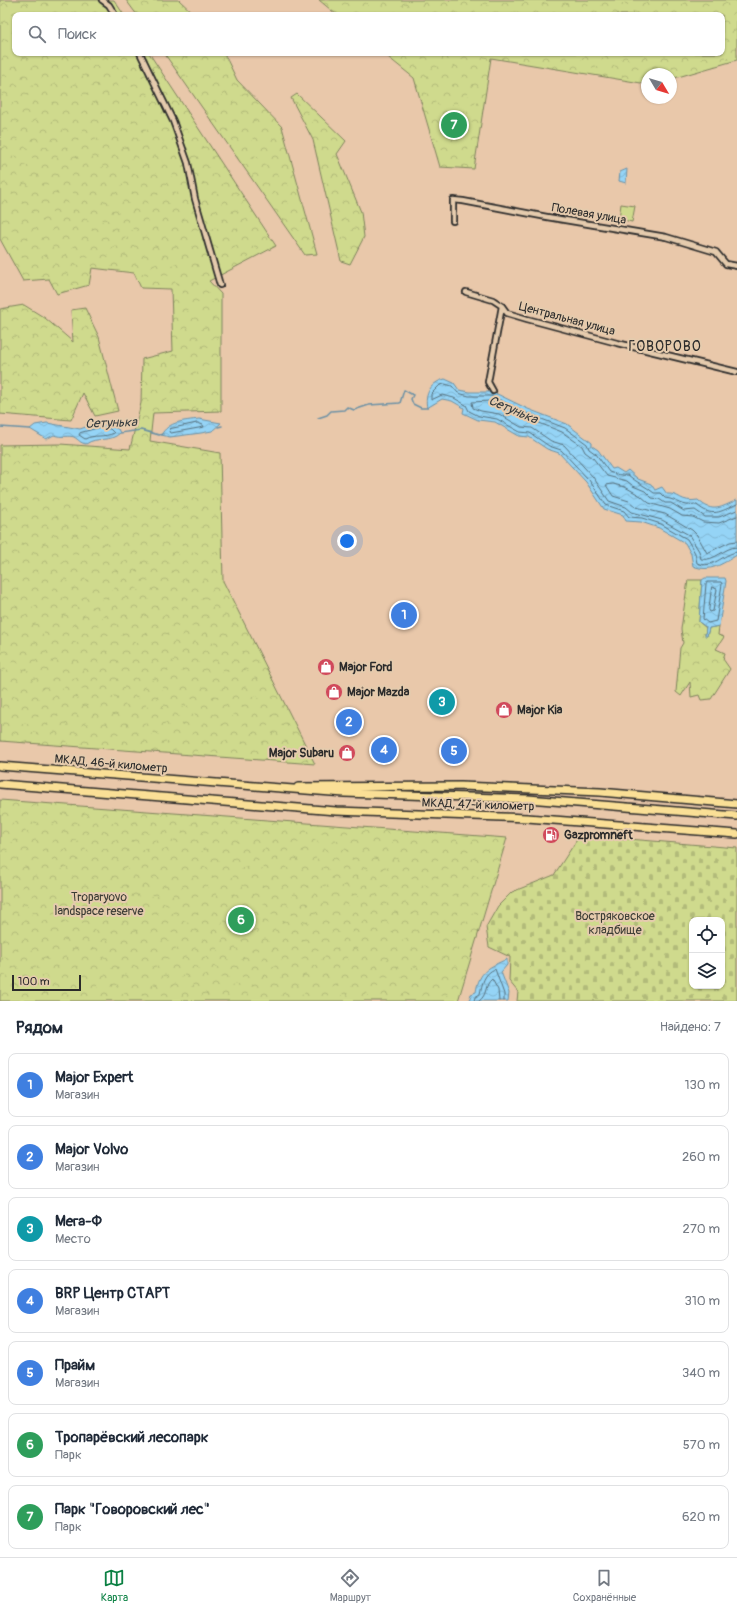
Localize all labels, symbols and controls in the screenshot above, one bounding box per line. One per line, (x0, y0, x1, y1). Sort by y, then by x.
search box (12, 12, 725, 56)
icon: search (26, 23, 48, 45)
text: Поиск (58, 25, 97, 44)
north arrow (641, 68, 677, 104)
pin: 7 (441, 110, 467, 140)
street label: Полевая улица (551, 200, 628, 228)
street label: Центральная улица (517, 299, 617, 339)
district label: ГОВОРОВО (628, 338, 702, 355)
water label: Сетунька (486, 393, 541, 428)
water label: Сетунька (85, 414, 138, 432)
your location (337, 531, 357, 551)
pin: 1 (391, 600, 417, 630)
shop icon: Major Ford (316, 657, 336, 677)
place label: Major Ford (339, 660, 392, 675)
shop icon: Major Mazda (324, 682, 344, 702)
place label: Major Mazda (347, 685, 410, 700)
pin: 3 (429, 687, 455, 717)
shop icon: Major Kia (494, 700, 514, 720)
place label: Major Kia (517, 703, 563, 718)
pin: 2 (336, 707, 362, 737)
pin: 4 (371, 735, 397, 765)
pin: 5 (441, 736, 467, 766)
shop icon: Major Subaru (337, 743, 357, 763)
place label: Major Subaru (269, 746, 334, 761)
street label: МКАД, 46-й километр (54, 752, 168, 776)
street label: МКАД, 47-й километр (421, 796, 535, 814)
fuel station icon: Gazpromneft (541, 825, 561, 845)
place label: Gazpromneft (564, 828, 634, 843)
park label: Troparyovo landspace reserve (55, 890, 143, 919)
pin: 6 (228, 905, 254, 935)
park label: Востряковское кладбище (575, 909, 655, 938)
map controls (689, 917, 725, 989)
button: locate (689, 917, 725, 953)
button: layers (689, 953, 725, 989)
scale bar (12, 973, 81, 992)
text: 100 m (18, 975, 49, 988)
text: Рядом (16, 1017, 63, 1038)
text: Найдено: 7 (660, 1019, 721, 1035)
text: Major Expert (55, 1068, 133, 1087)
text: 1 (27, 1077, 33, 1093)
text: 130 m (684, 1077, 720, 1093)
text: Магазин (55, 1087, 99, 1103)
text: Major Volvo (55, 1140, 128, 1159)
text: 2 (26, 1149, 34, 1165)
text: 260 m (682, 1149, 720, 1165)
text: Магазин (55, 1159, 99, 1175)
text: Мега-Ф (55, 1212, 102, 1231)
text: 3 (26, 1221, 34, 1237)
text: 270 m (683, 1221, 720, 1237)
text: Место (55, 1231, 91, 1247)
text: BRP Центр СТАРТ (55, 1284, 170, 1303)
text: 4 (26, 1293, 34, 1309)
text: 310 m (684, 1293, 720, 1309)
text: Магазин (55, 1303, 99, 1319)
text: Прайм (55, 1356, 95, 1375)
text: 5 (26, 1365, 34, 1381)
text: 340 m (682, 1365, 720, 1381)
text: Магазин (55, 1375, 99, 1391)
text: Тропарёвский лесопарк (55, 1428, 209, 1447)
text: 6 (26, 1437, 34, 1453)
text: 570 m (683, 1437, 720, 1453)
text: Парк (55, 1447, 82, 1463)
text: Парк "Говоровский лес" (55, 1500, 210, 1519)
text: 7 (27, 1509, 33, 1525)
text: 620 m (682, 1509, 720, 1525)
text: Парк (55, 1519, 82, 1535)
tab: Карта (101, 1567, 128, 1604)
tab: Маршрут (330, 1567, 371, 1604)
tab: Сохранённые (573, 1567, 636, 1604)

